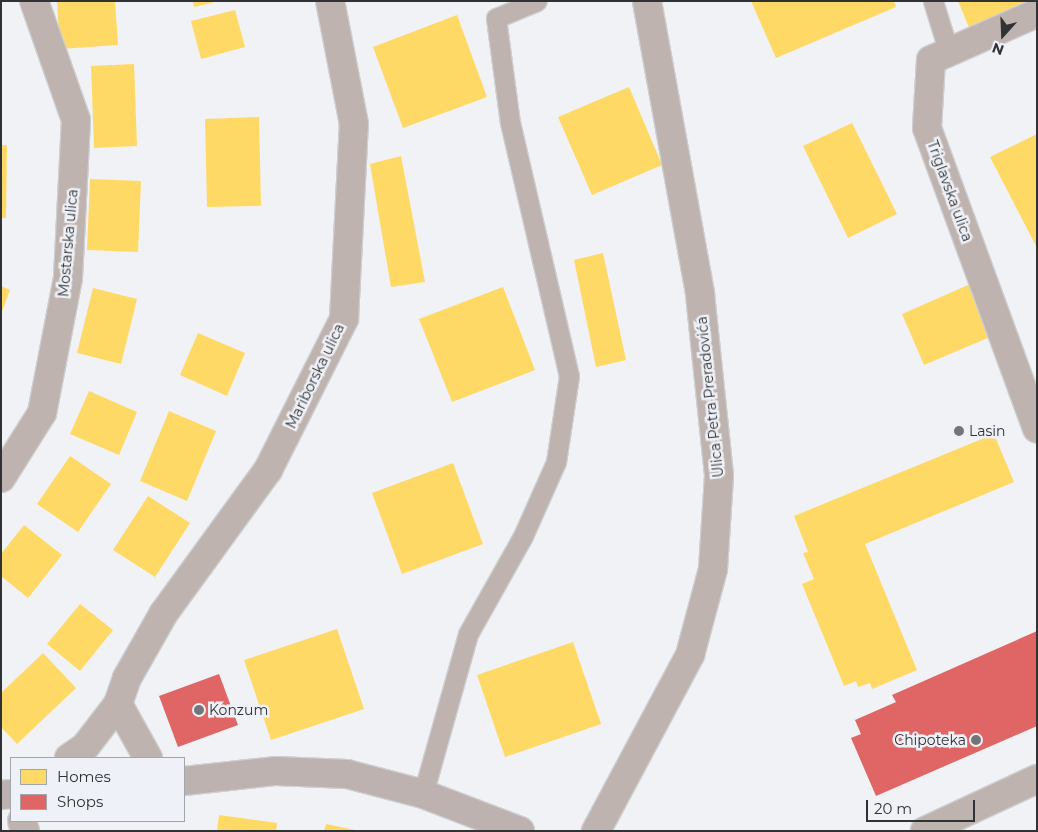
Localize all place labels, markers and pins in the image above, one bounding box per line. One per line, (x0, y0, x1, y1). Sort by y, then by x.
place label: Lasin (969, 423, 1006, 439)
marker: Lasin (953, 425, 965, 437)
place label: Konzum (209, 702, 268, 718)
marker: Konzum (193, 704, 205, 716)
place label: Chipoteka (894, 732, 966, 748)
marker: Chipoteka (970, 734, 982, 746)

